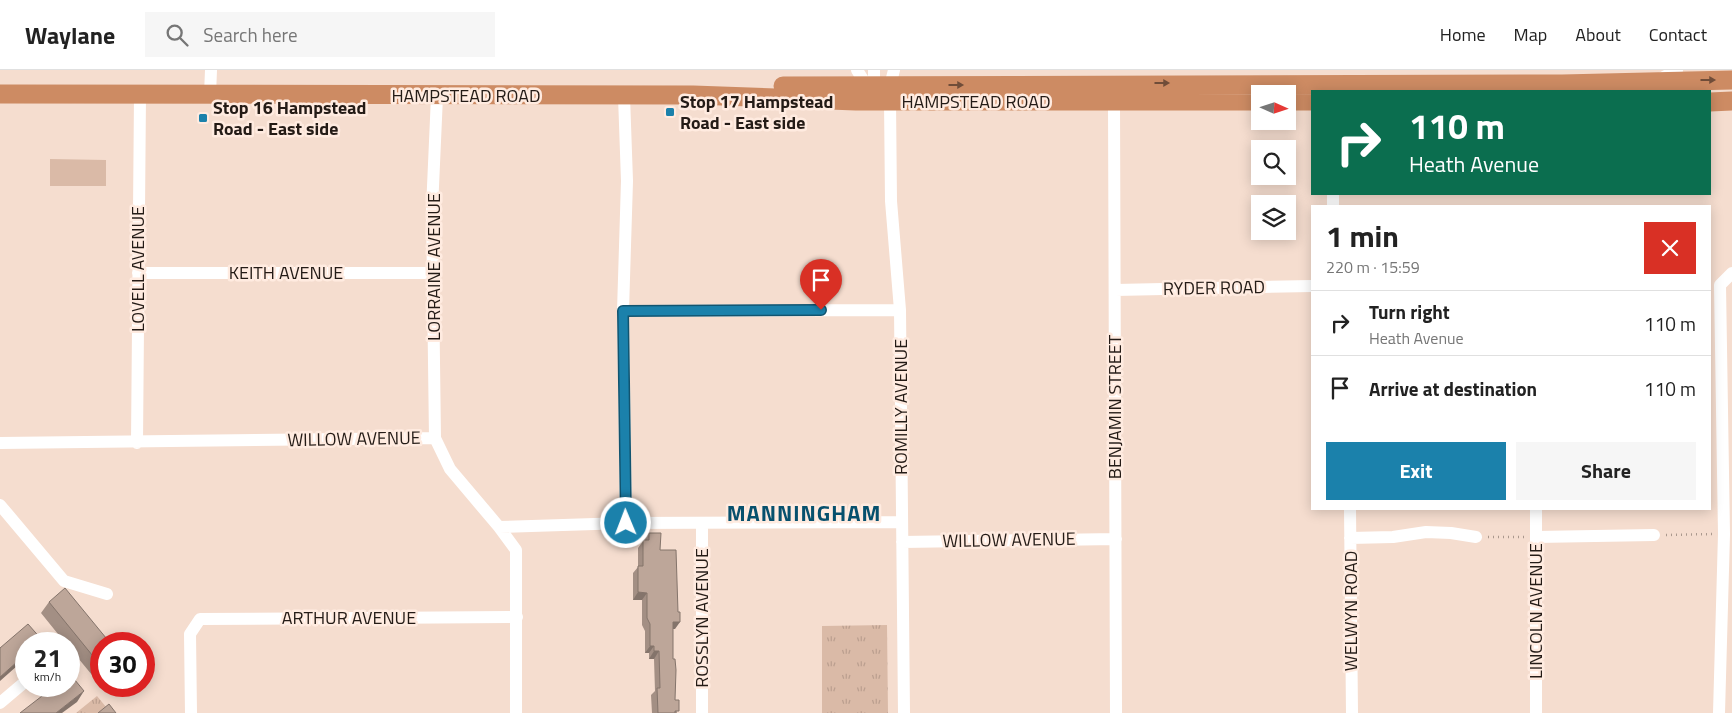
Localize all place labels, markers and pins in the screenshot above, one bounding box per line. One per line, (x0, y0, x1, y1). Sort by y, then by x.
place label: Stop 17 Hampstead Road - East side (680, 88, 833, 136)
place label: Stop 16 Hampstead Road - East side (213, 94, 366, 142)
marker: Stop 17 Hampstead Road - East side (664, 106, 676, 118)
marker: Stop 16 Hampstead Road - East side (197, 112, 209, 124)
pin (800, 259, 842, 310)

